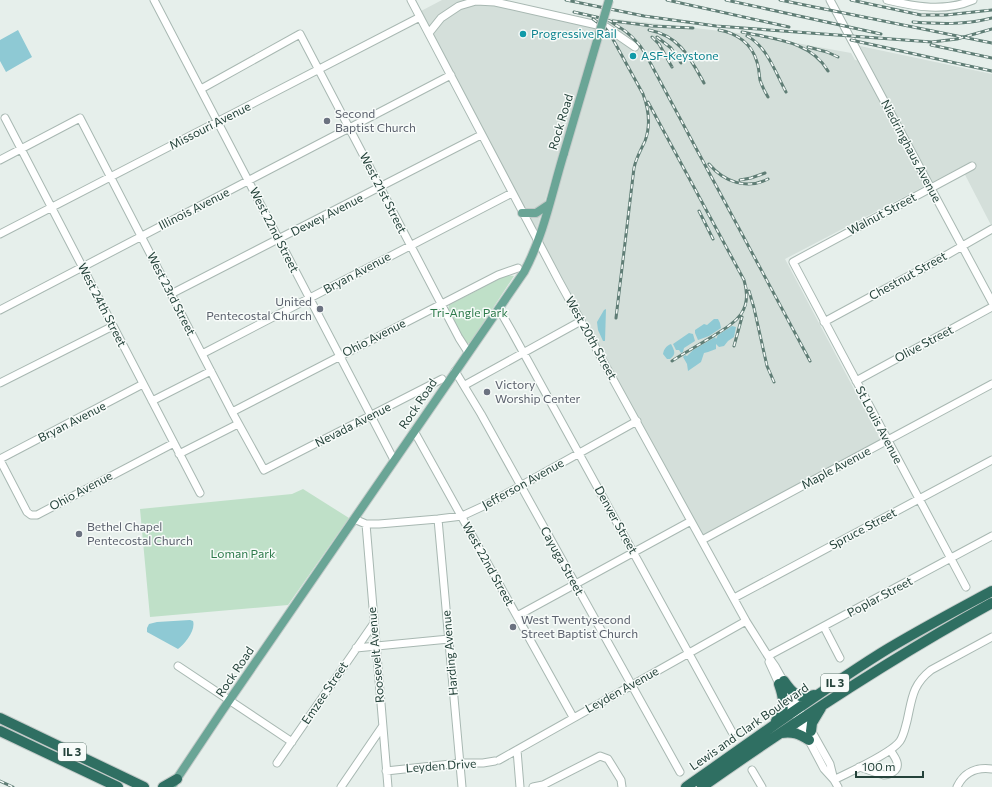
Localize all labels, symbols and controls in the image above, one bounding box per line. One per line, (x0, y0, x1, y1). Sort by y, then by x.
place label: Progressive Rail (531, 26, 617, 40)
marker: Progressive Rail (518, 29, 528, 39)
place label: ASF-Keystone (641, 48, 719, 62)
marker: ASF-Keystone (628, 51, 638, 61)
street label: Rock Road (545, 92, 575, 151)
street label: Niedringhaus Avenue (879, 97, 945, 204)
street label: Missouri Avenue (166, 99, 253, 152)
place label: Second Baptist Church (335, 106, 416, 134)
marker: Second Baptist Church (322, 116, 332, 126)
street label: West 21st Street (358, 150, 410, 235)
street label: Illinois Avenue (156, 184, 231, 232)
street label: West 22nd Street (247, 185, 302, 275)
street label: Walnut Street (845, 189, 918, 237)
street label: Dewey Avenue (288, 190, 365, 238)
street label: Chestnut Street (866, 248, 949, 302)
street label: Bryan Avenue (321, 249, 393, 296)
street label: West 23rd Street (145, 250, 199, 338)
street label: West 24th Street (76, 260, 130, 349)
place label: United Pentecostal Church (206, 294, 312, 322)
street label: West 20th Street (563, 294, 621, 382)
marker: United Pentecostal Church (315, 304, 325, 314)
park label: Tri-Angle Park (430, 305, 508, 319)
street label: Ohio Avenue (340, 315, 408, 359)
street label: Olive Street (892, 322, 955, 364)
street label: Rock Road (395, 376, 439, 431)
place label: Victory Worship Center (495, 377, 581, 405)
street label: St Louis Avenue (854, 383, 906, 466)
marker: Victory Worship Center (482, 387, 492, 397)
street label: Bryan Avenue (35, 398, 108, 444)
street label: Nevada Avenue (312, 399, 393, 449)
street label: Maple Avenue (798, 443, 873, 491)
street label: Jefferson Avenue (479, 455, 566, 512)
street label: Ohio Avenue (47, 468, 114, 513)
street label: Denver Street (593, 483, 641, 556)
street label: Spruce Street (827, 505, 899, 552)
place label: Bethel Chapel Pentecostal Church (87, 519, 193, 547)
street label: West 22nd Street (460, 519, 518, 608)
street label: Cayuga Street (538, 524, 588, 597)
marker: Bethel Chapel Pentecostal Church (74, 529, 84, 539)
park label: Loman Park (210, 546, 276, 560)
street label: Poplar Street (844, 573, 915, 619)
street label: Roosevelt Avenue (364, 607, 386, 704)
street label: Harding Avenue (438, 610, 460, 696)
place label: West Twentysecond Street Baptist Church (521, 612, 638, 640)
marker: West Twentysecond Street Baptist Church (508, 622, 518, 632)
street label: Rock Road (212, 644, 256, 699)
street label: Emzee Street (298, 658, 350, 726)
street label: Leyden Avenue (582, 663, 661, 715)
road number: IL 3 (821, 674, 849, 692)
street label: Lewis and Clark Boulevard (686, 680, 811, 773)
road number: IL 3 (58, 743, 86, 761)
scale bar (856, 753, 923, 779)
street label: Leyden Drive (405, 756, 477, 774)
text: 100 m (862, 759, 896, 773)

